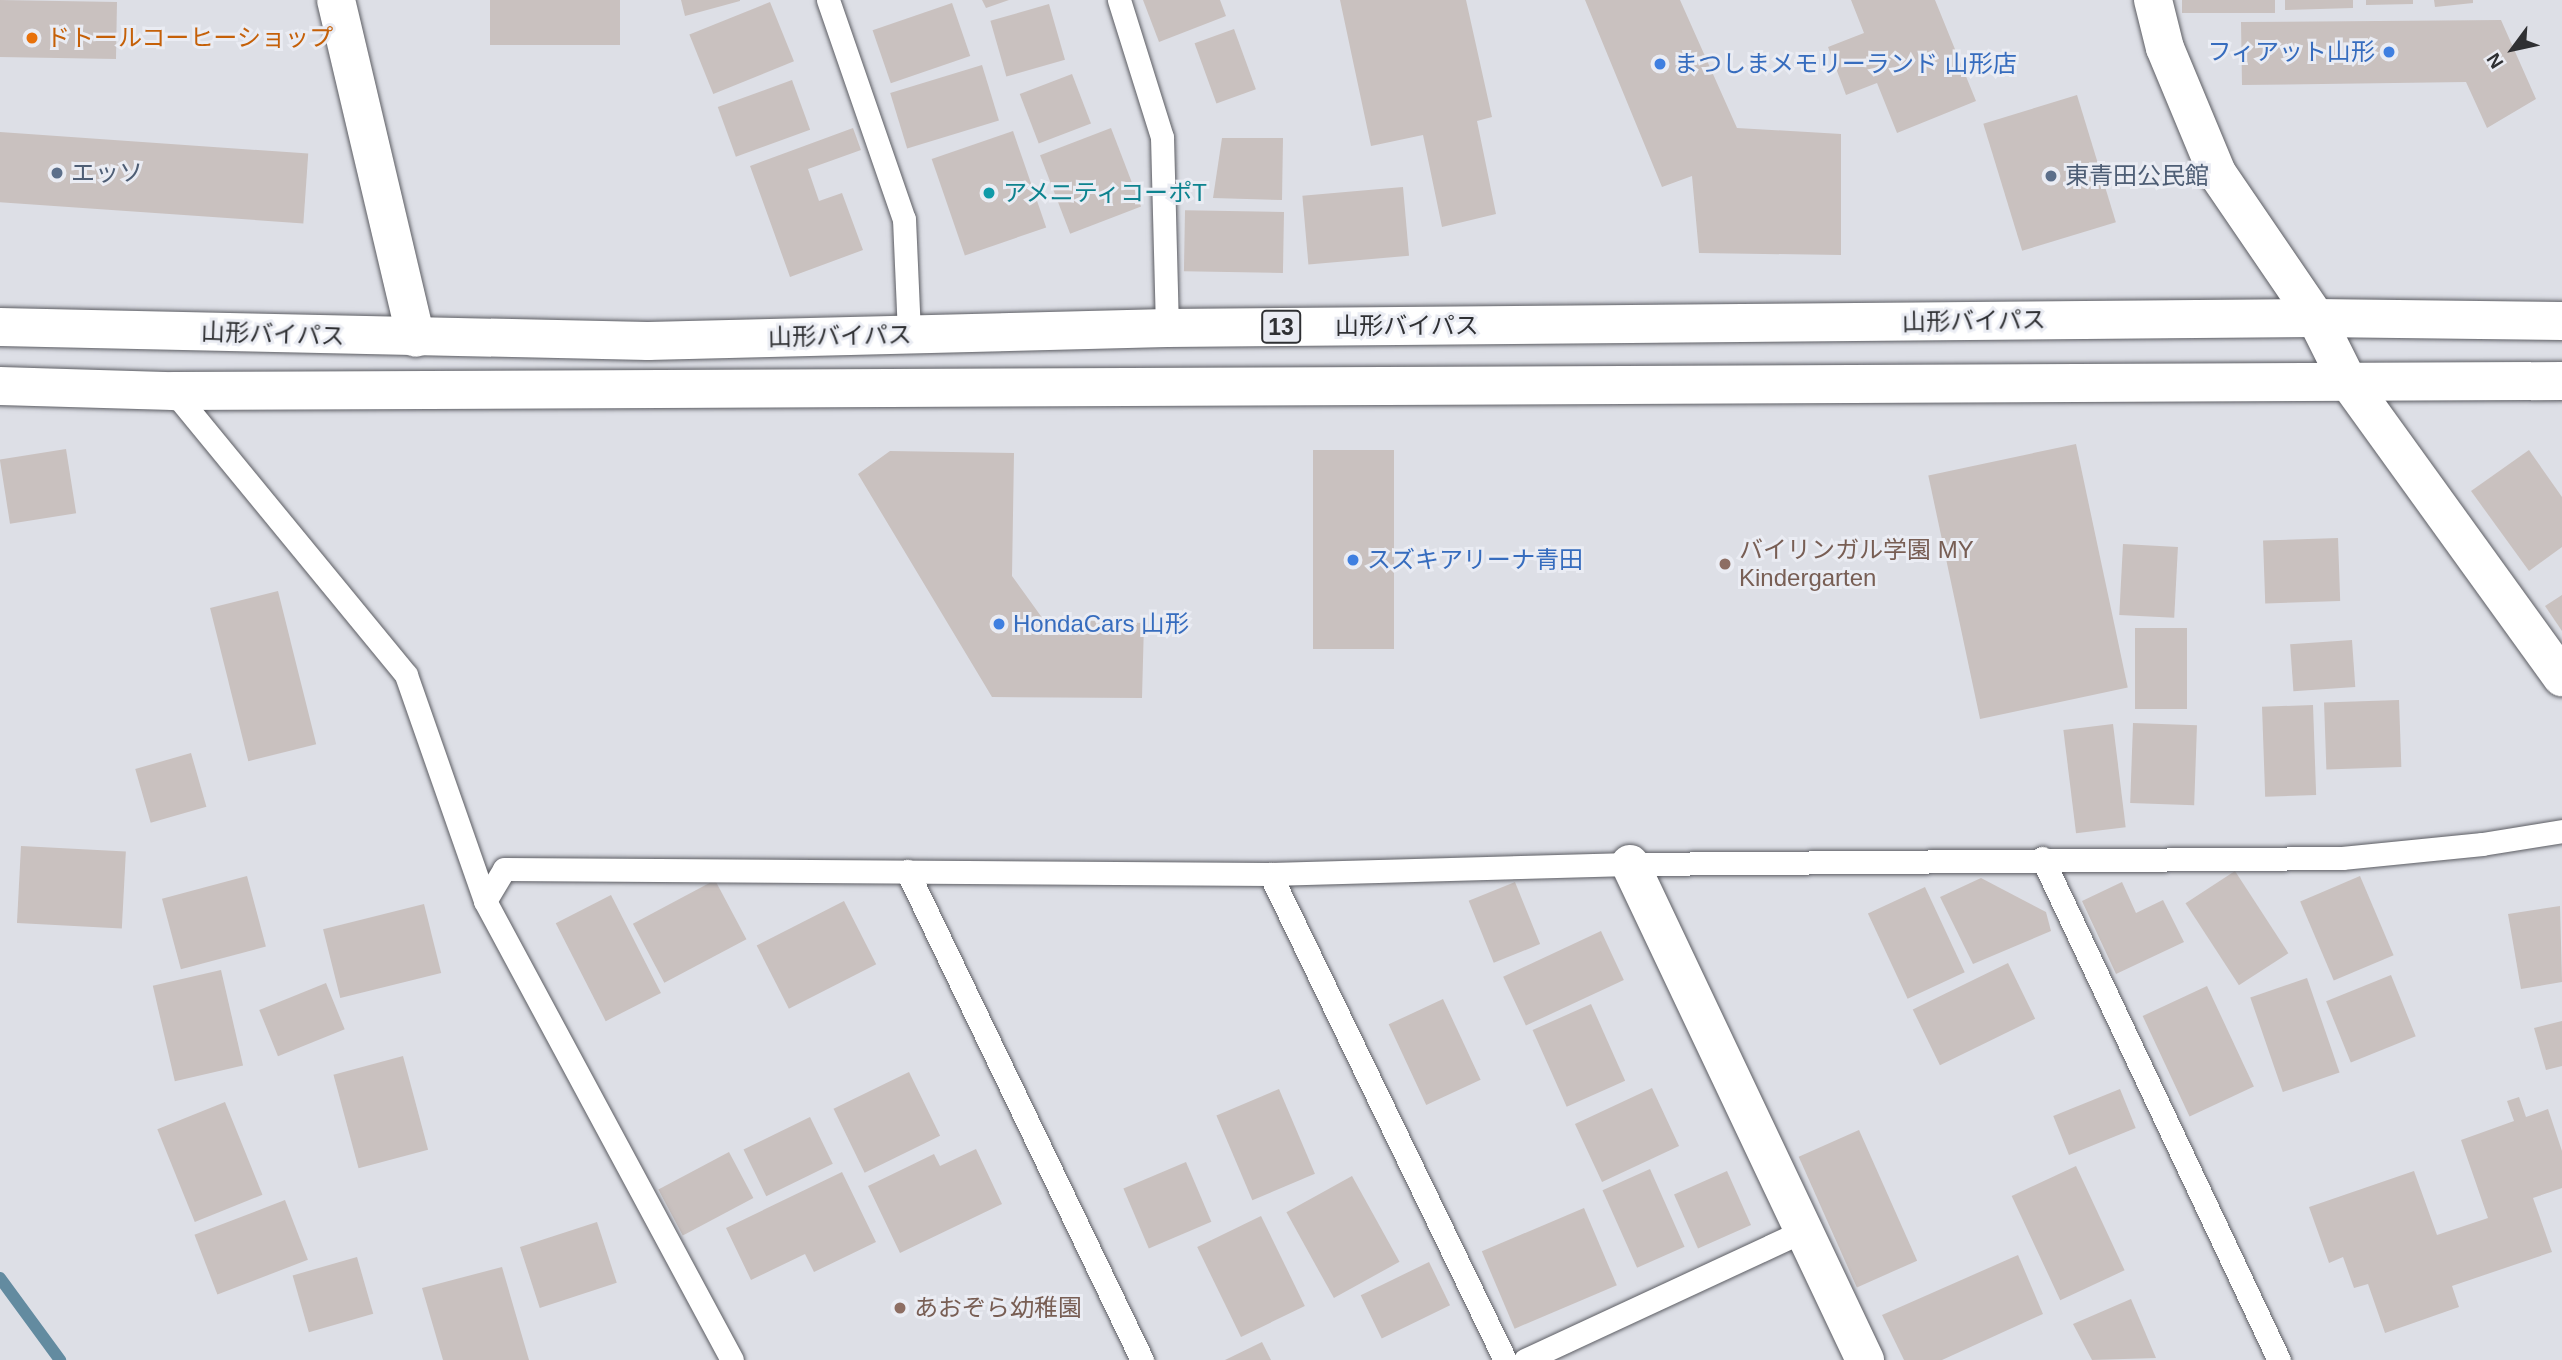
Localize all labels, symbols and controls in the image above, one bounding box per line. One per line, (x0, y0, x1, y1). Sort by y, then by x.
north arrow (2478, 14, 2548, 84)
place label: ドトールコーヒーショップ (46, 24, 334, 52)
marker: ドトールコーヒーショップ (24, 30, 40, 46)
place label: フィアット山形 (2207, 38, 2375, 66)
marker: フィアット山形 (2381, 44, 2397, 60)
text: N (2482, 49, 2508, 72)
place label: まつしまメモリーランド 山形店 (1674, 50, 2017, 78)
marker: まつしまメモリーランド 山形店 (1652, 56, 1668, 72)
place label: エッソ (71, 159, 143, 187)
place label: 東青田公民館 (2065, 162, 2209, 190)
marker: エッソ (49, 165, 65, 181)
marker: 東青田公民館 (2043, 168, 2059, 184)
place label: アメニティコーポT (1003, 179, 1210, 207)
marker: アメニティコーポT (981, 185, 997, 201)
street label: 山形バイパス (1902, 305, 2046, 337)
road number: 13 (1260, 308, 1302, 346)
street label: 山形バイパス (1335, 312, 1479, 340)
street label: 山形バイパス (201, 317, 345, 351)
street label: 山形バイパス (768, 320, 912, 352)
place label: バイリンガル学園 MY Kindergarten (1739, 536, 1974, 592)
place label: スズキアリーナ青田 (1367, 546, 1583, 574)
marker: スズキアリーナ青田 (1345, 552, 1361, 568)
marker: バイリンガル学園 MY Kindergarten (1717, 556, 1733, 572)
place label: HondaCars 山形 (1013, 610, 1189, 638)
marker: HondaCars 山形 (991, 616, 1007, 632)
place label: あおぞら幼稚園 (914, 1294, 1082, 1322)
marker: あおぞら幼稚園 (892, 1300, 908, 1316)

